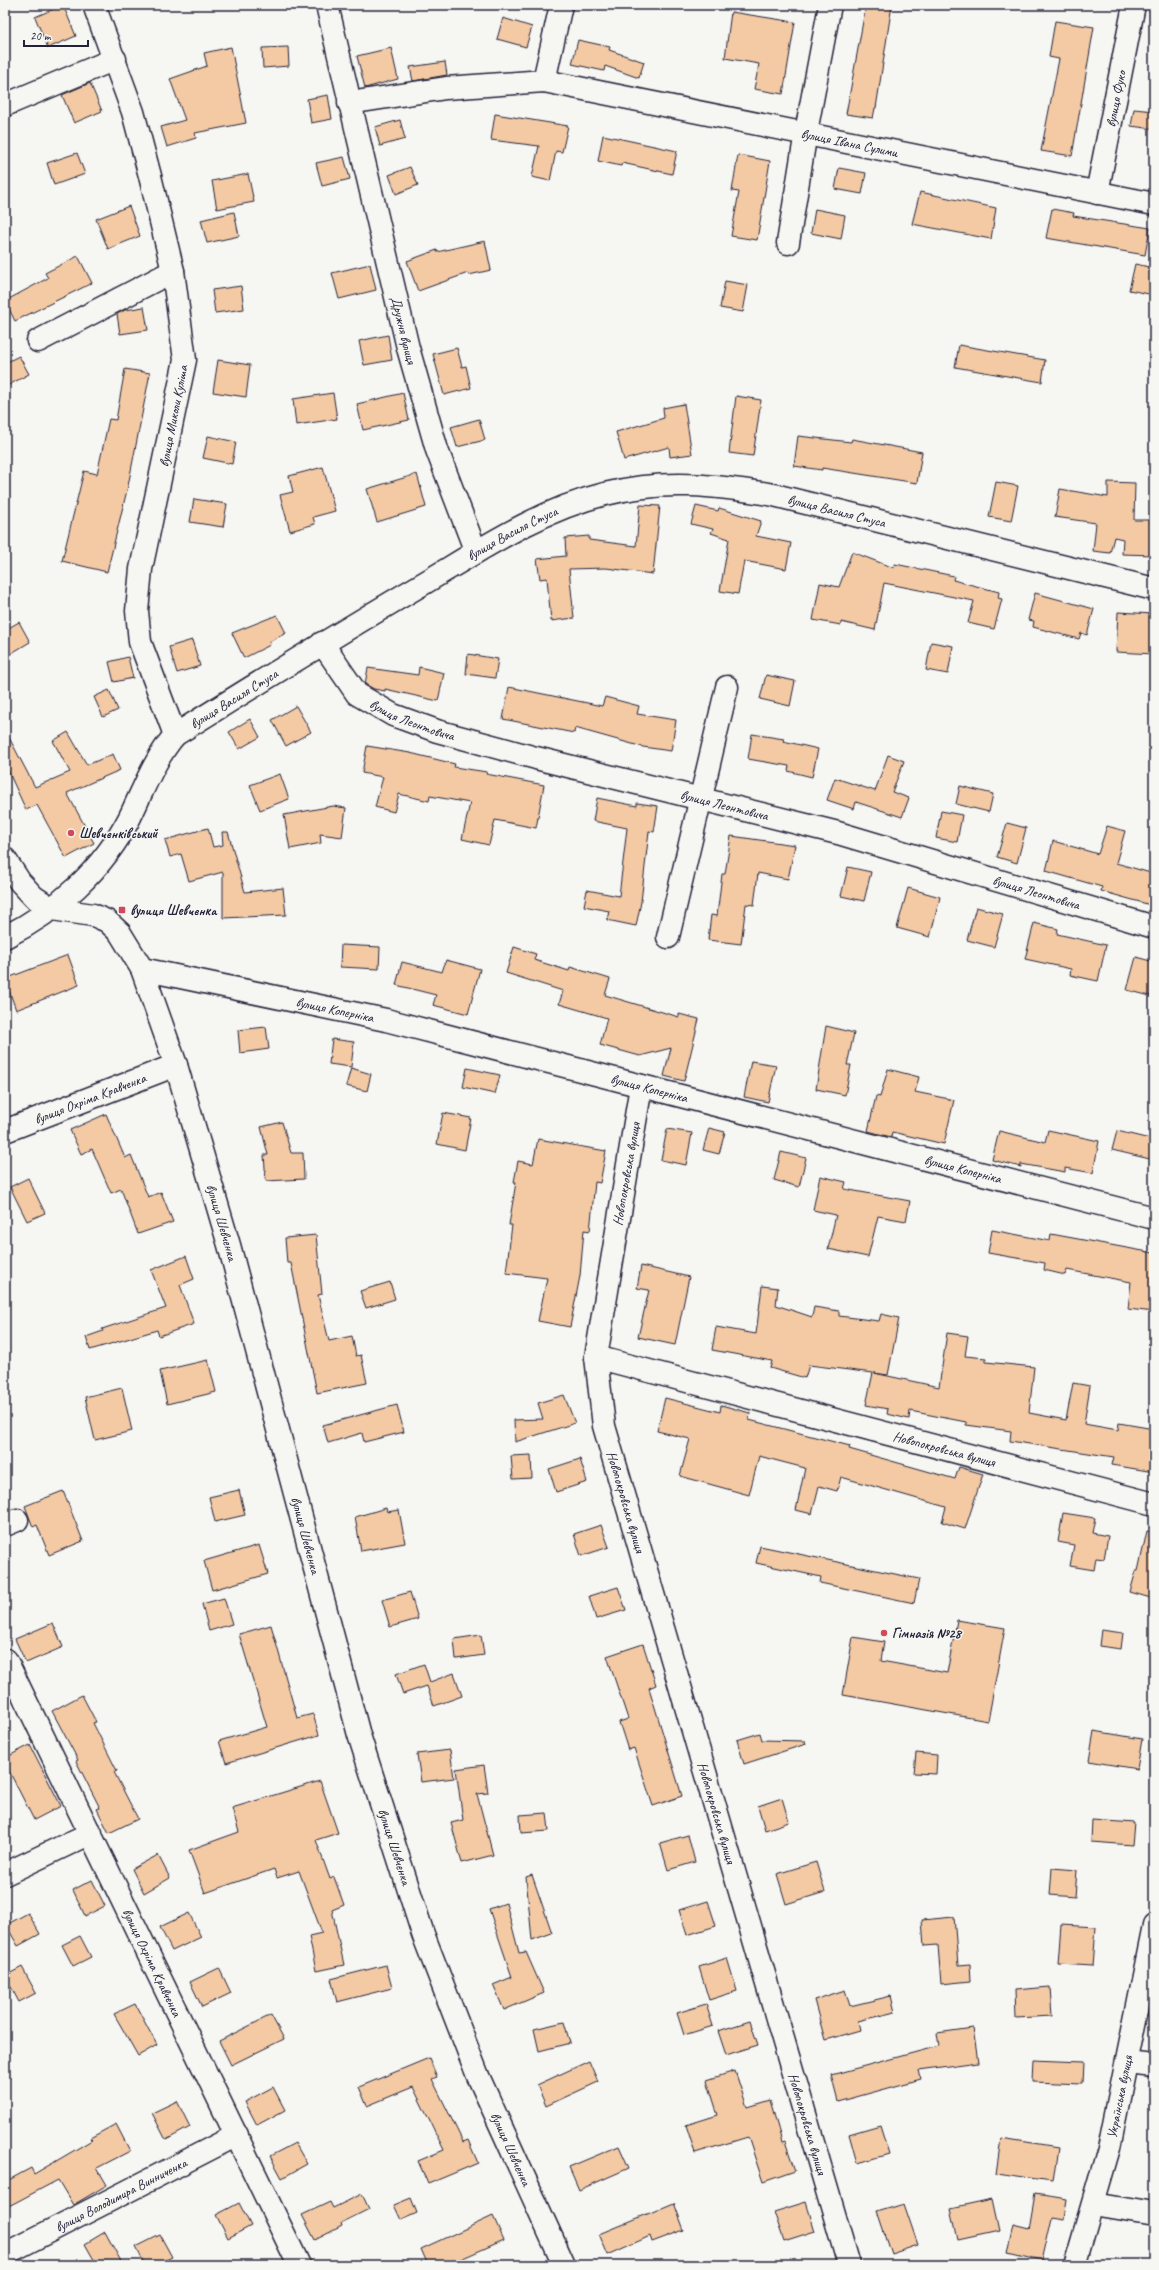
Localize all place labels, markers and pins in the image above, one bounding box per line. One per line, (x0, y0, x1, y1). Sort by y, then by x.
place label: Шевченківський (79, 825, 159, 842)
marker: Шевченківський (66, 828, 76, 838)
place label: вулиця Шевченка (130, 902, 218, 919)
marker: вулиця Шевченка (117, 905, 127, 915)
place label: Гімназія №28 (892, 1625, 962, 1642)
marker: Гімназія №28 (879, 1628, 889, 1638)

